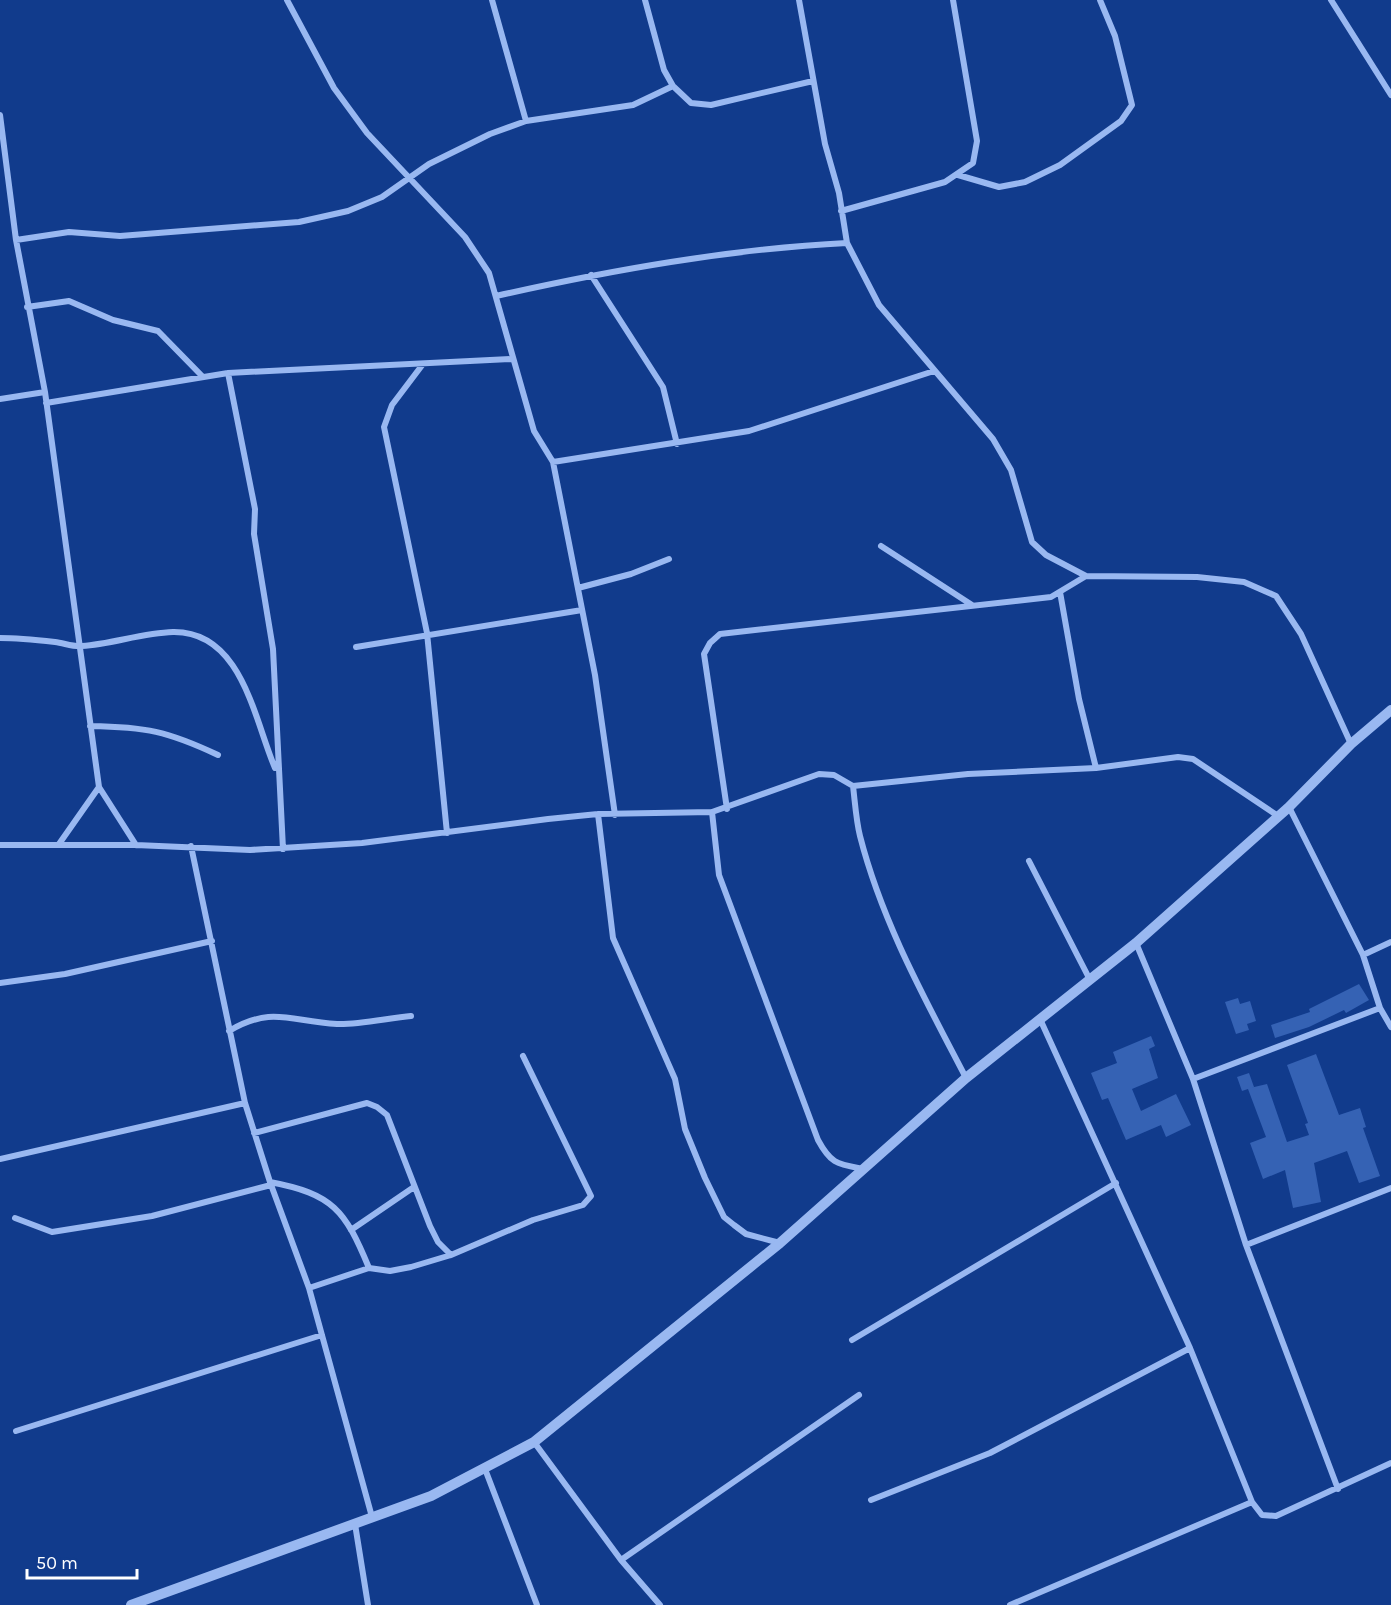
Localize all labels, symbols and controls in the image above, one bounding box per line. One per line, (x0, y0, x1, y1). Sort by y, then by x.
scale bar (27, 1542, 136, 1580)
text: 50 m (36, 1552, 78, 1574)

